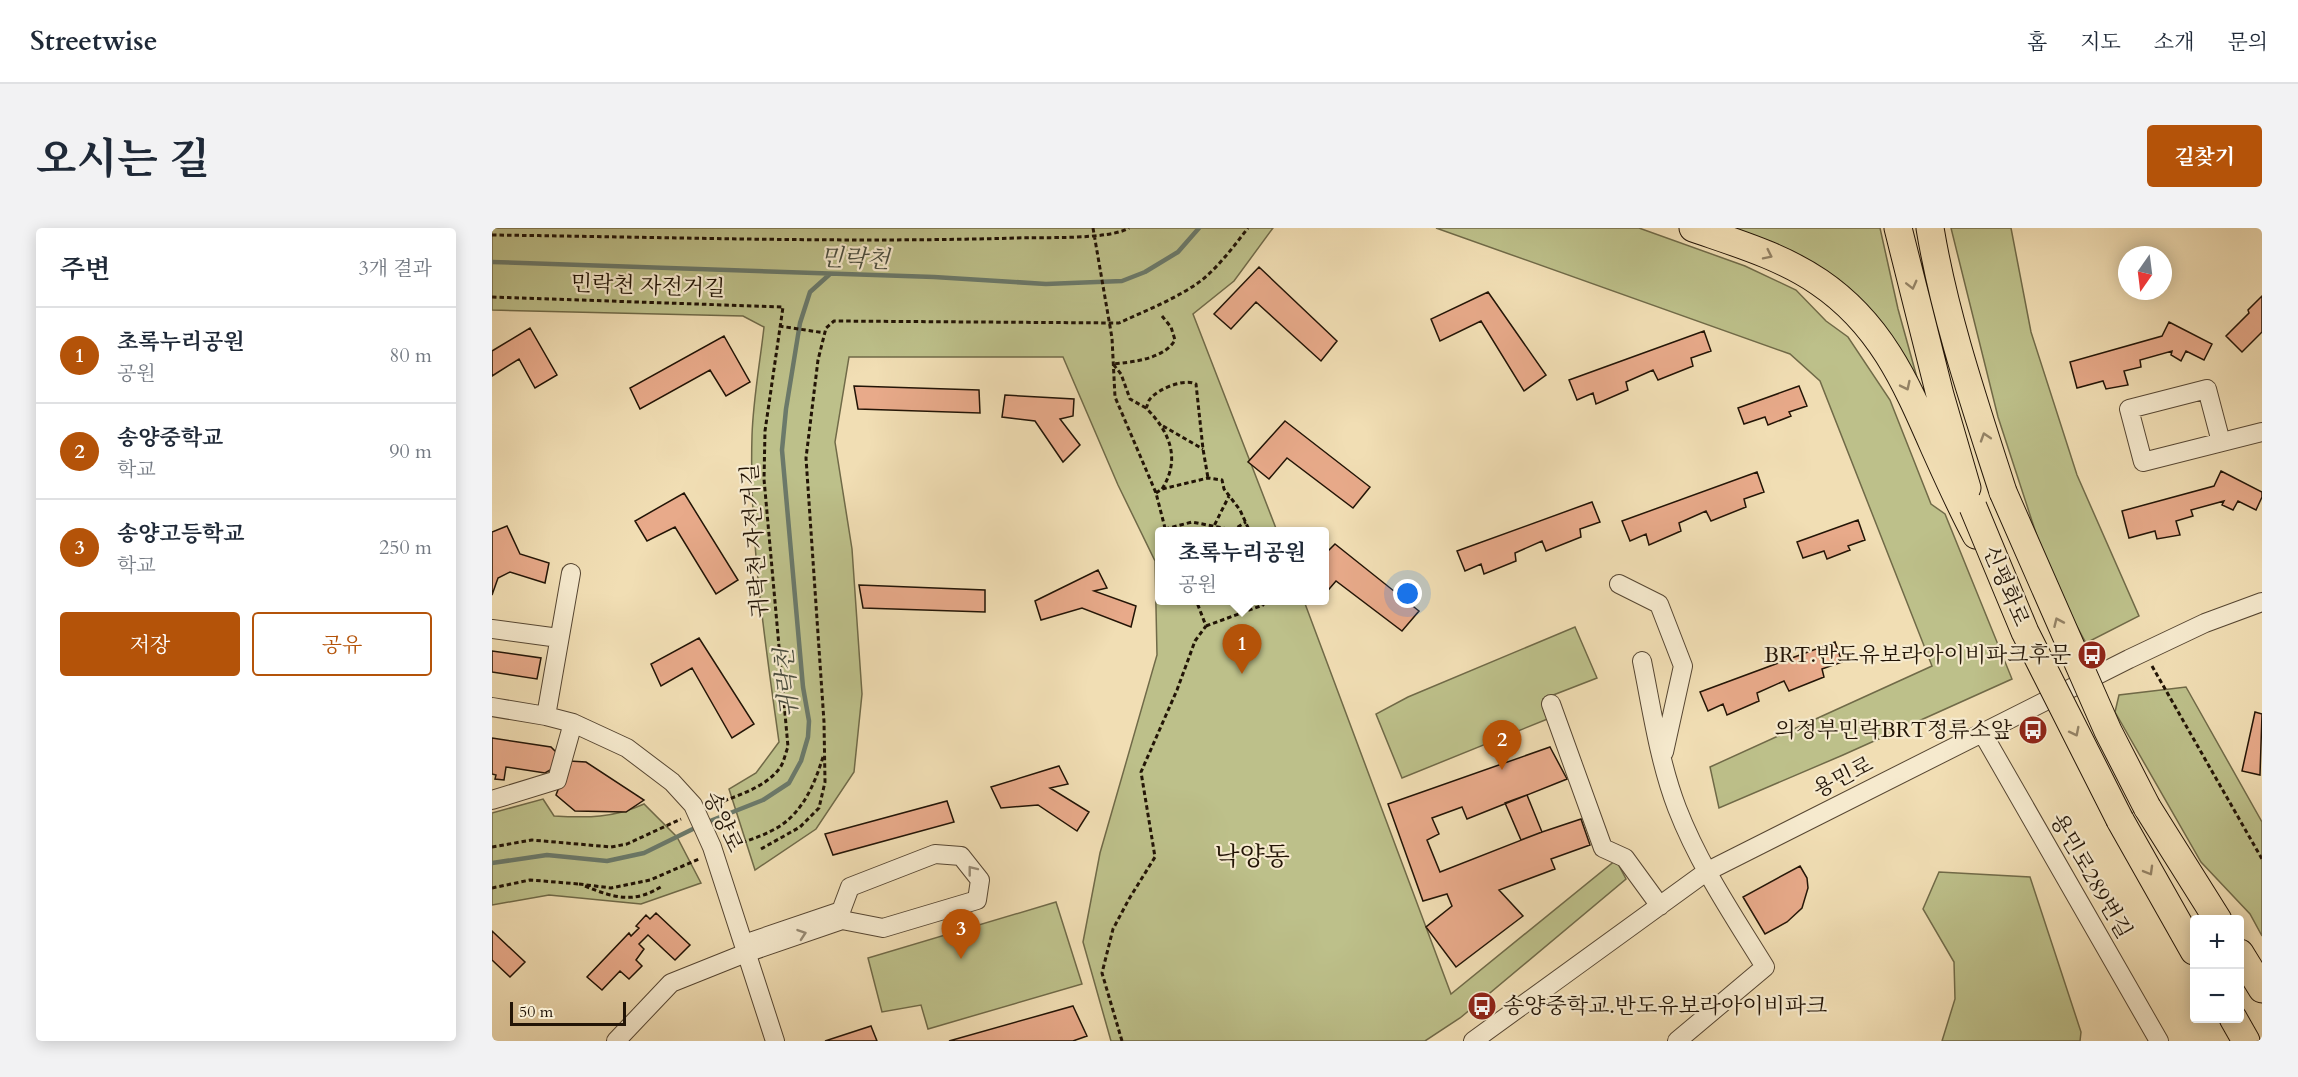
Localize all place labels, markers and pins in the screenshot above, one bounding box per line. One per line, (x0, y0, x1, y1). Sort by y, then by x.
pin: 1 (1222, 624, 1262, 674)
bus stop icon: BRT.반도유보라아이비파크후문 (2076, 639, 2108, 671)
place label: BRT.반도유보라아이비파크후문 (1764, 640, 2071, 670)
bus stop icon: 의정부민락BRT정류소앞 (2017, 714, 2049, 746)
place label: 의정부민락BRT정류소앞 (1774, 715, 2013, 745)
pin: 2 (1482, 720, 1522, 770)
pin: 3 (942, 910, 980, 959)
bus stop icon: 송양중학교.반도유보라아이비파크 (1466, 990, 1498, 1022)
place label: 송양중학교.반도유보라아이비파크 (1503, 991, 1827, 1021)

